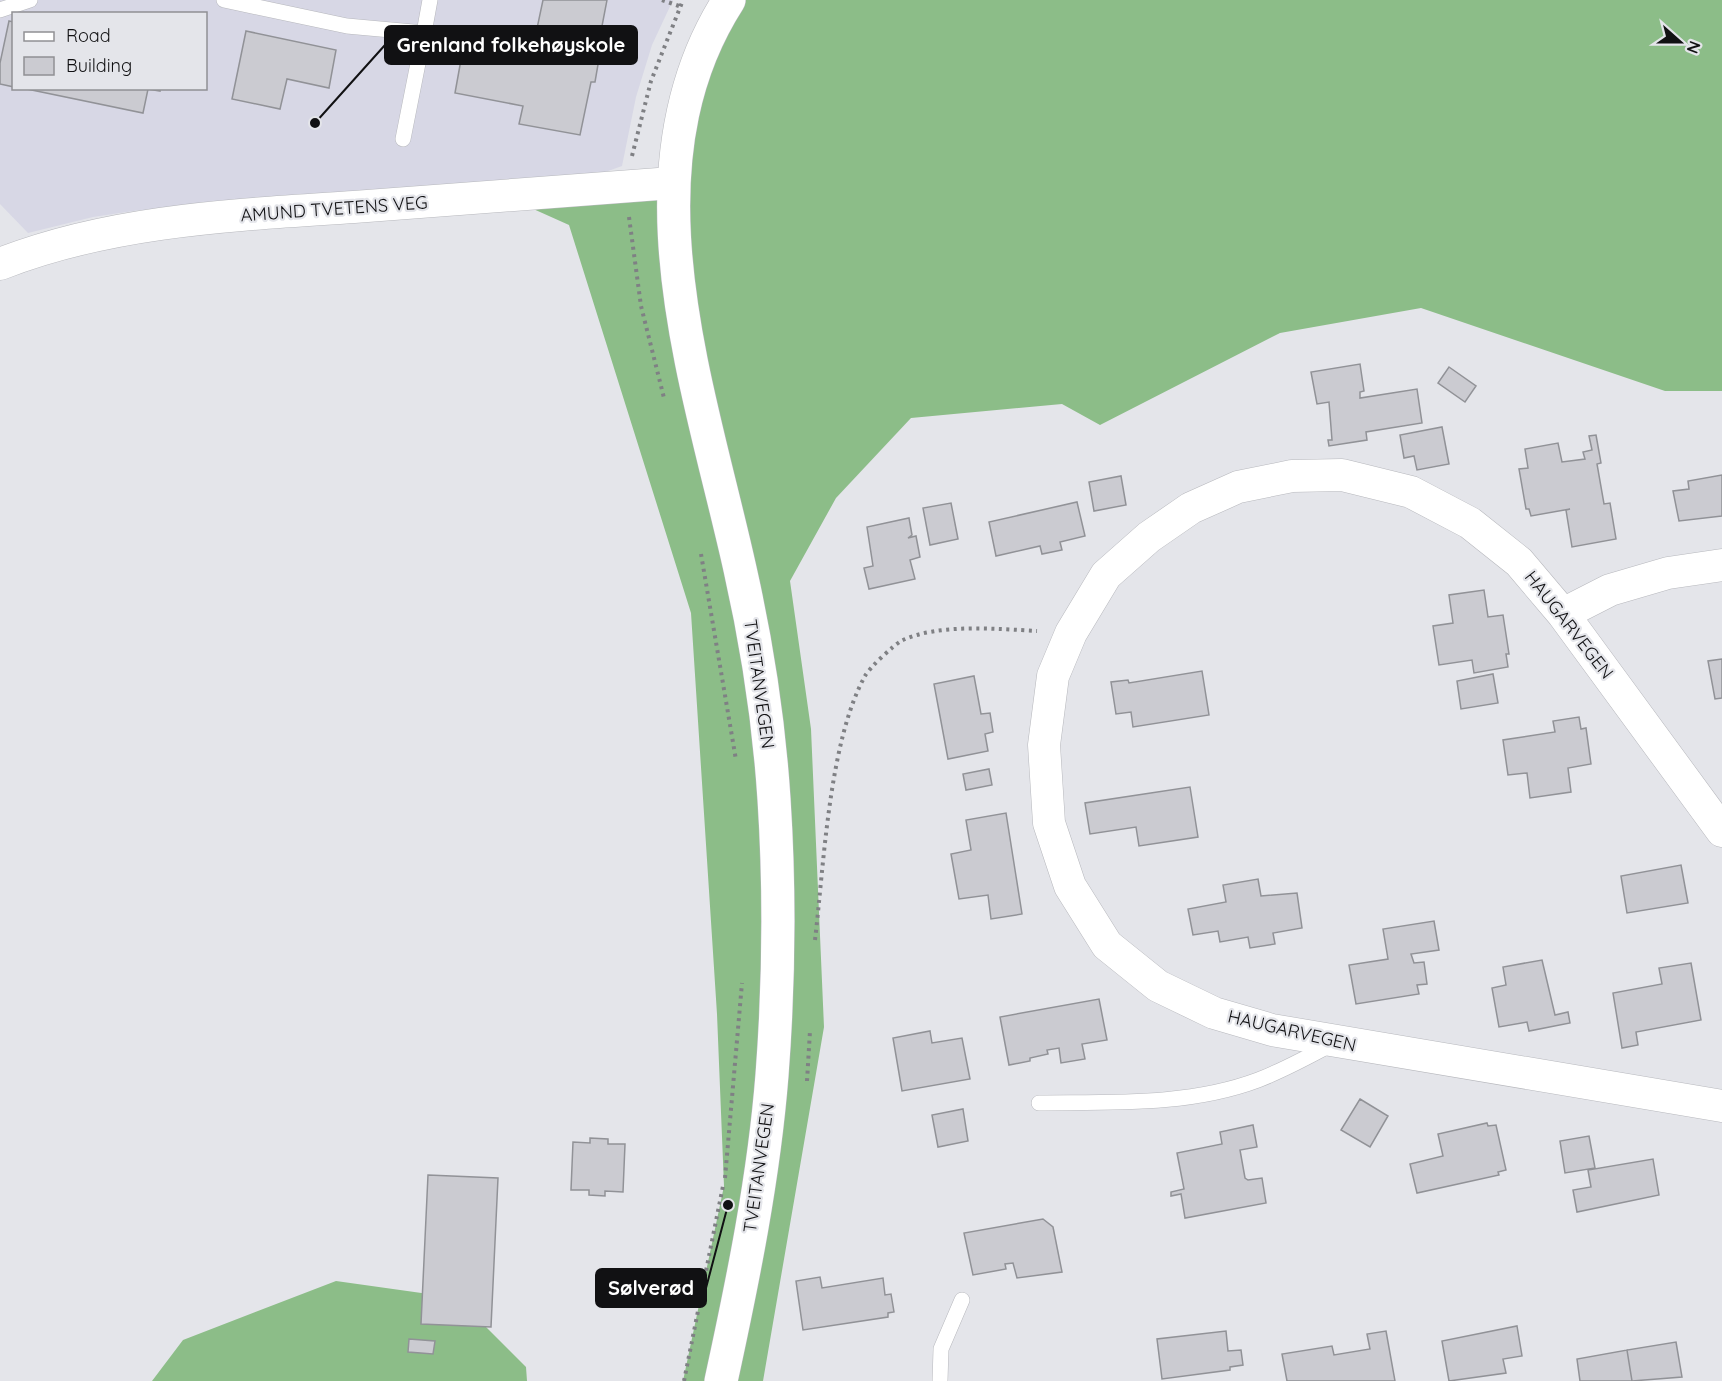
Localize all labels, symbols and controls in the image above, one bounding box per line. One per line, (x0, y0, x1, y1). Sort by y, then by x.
legend (12, 12, 207, 90)
north arrow (1650, 12, 1710, 72)
text: Road (66, 24, 111, 47)
callout: Grenland folkehøyskole (385, 26, 637, 64)
text: Grenland folkehøyskole (397, 32, 625, 57)
text: N (1683, 38, 1705, 56)
text: Building (66, 54, 132, 77)
street label: AMUND TVETENS VEG (240, 190, 428, 227)
street label: HAUGARVEGEN (1520, 566, 1619, 683)
street label: TVEITANVEGEN (739, 618, 780, 750)
street label: HAUGARVEGEN (1226, 1005, 1359, 1056)
street label: TVEITANVEGEN (738, 1102, 779, 1234)
callout: Sølverød (596, 1269, 706, 1307)
text: Sølverød (608, 1275, 694, 1300)

